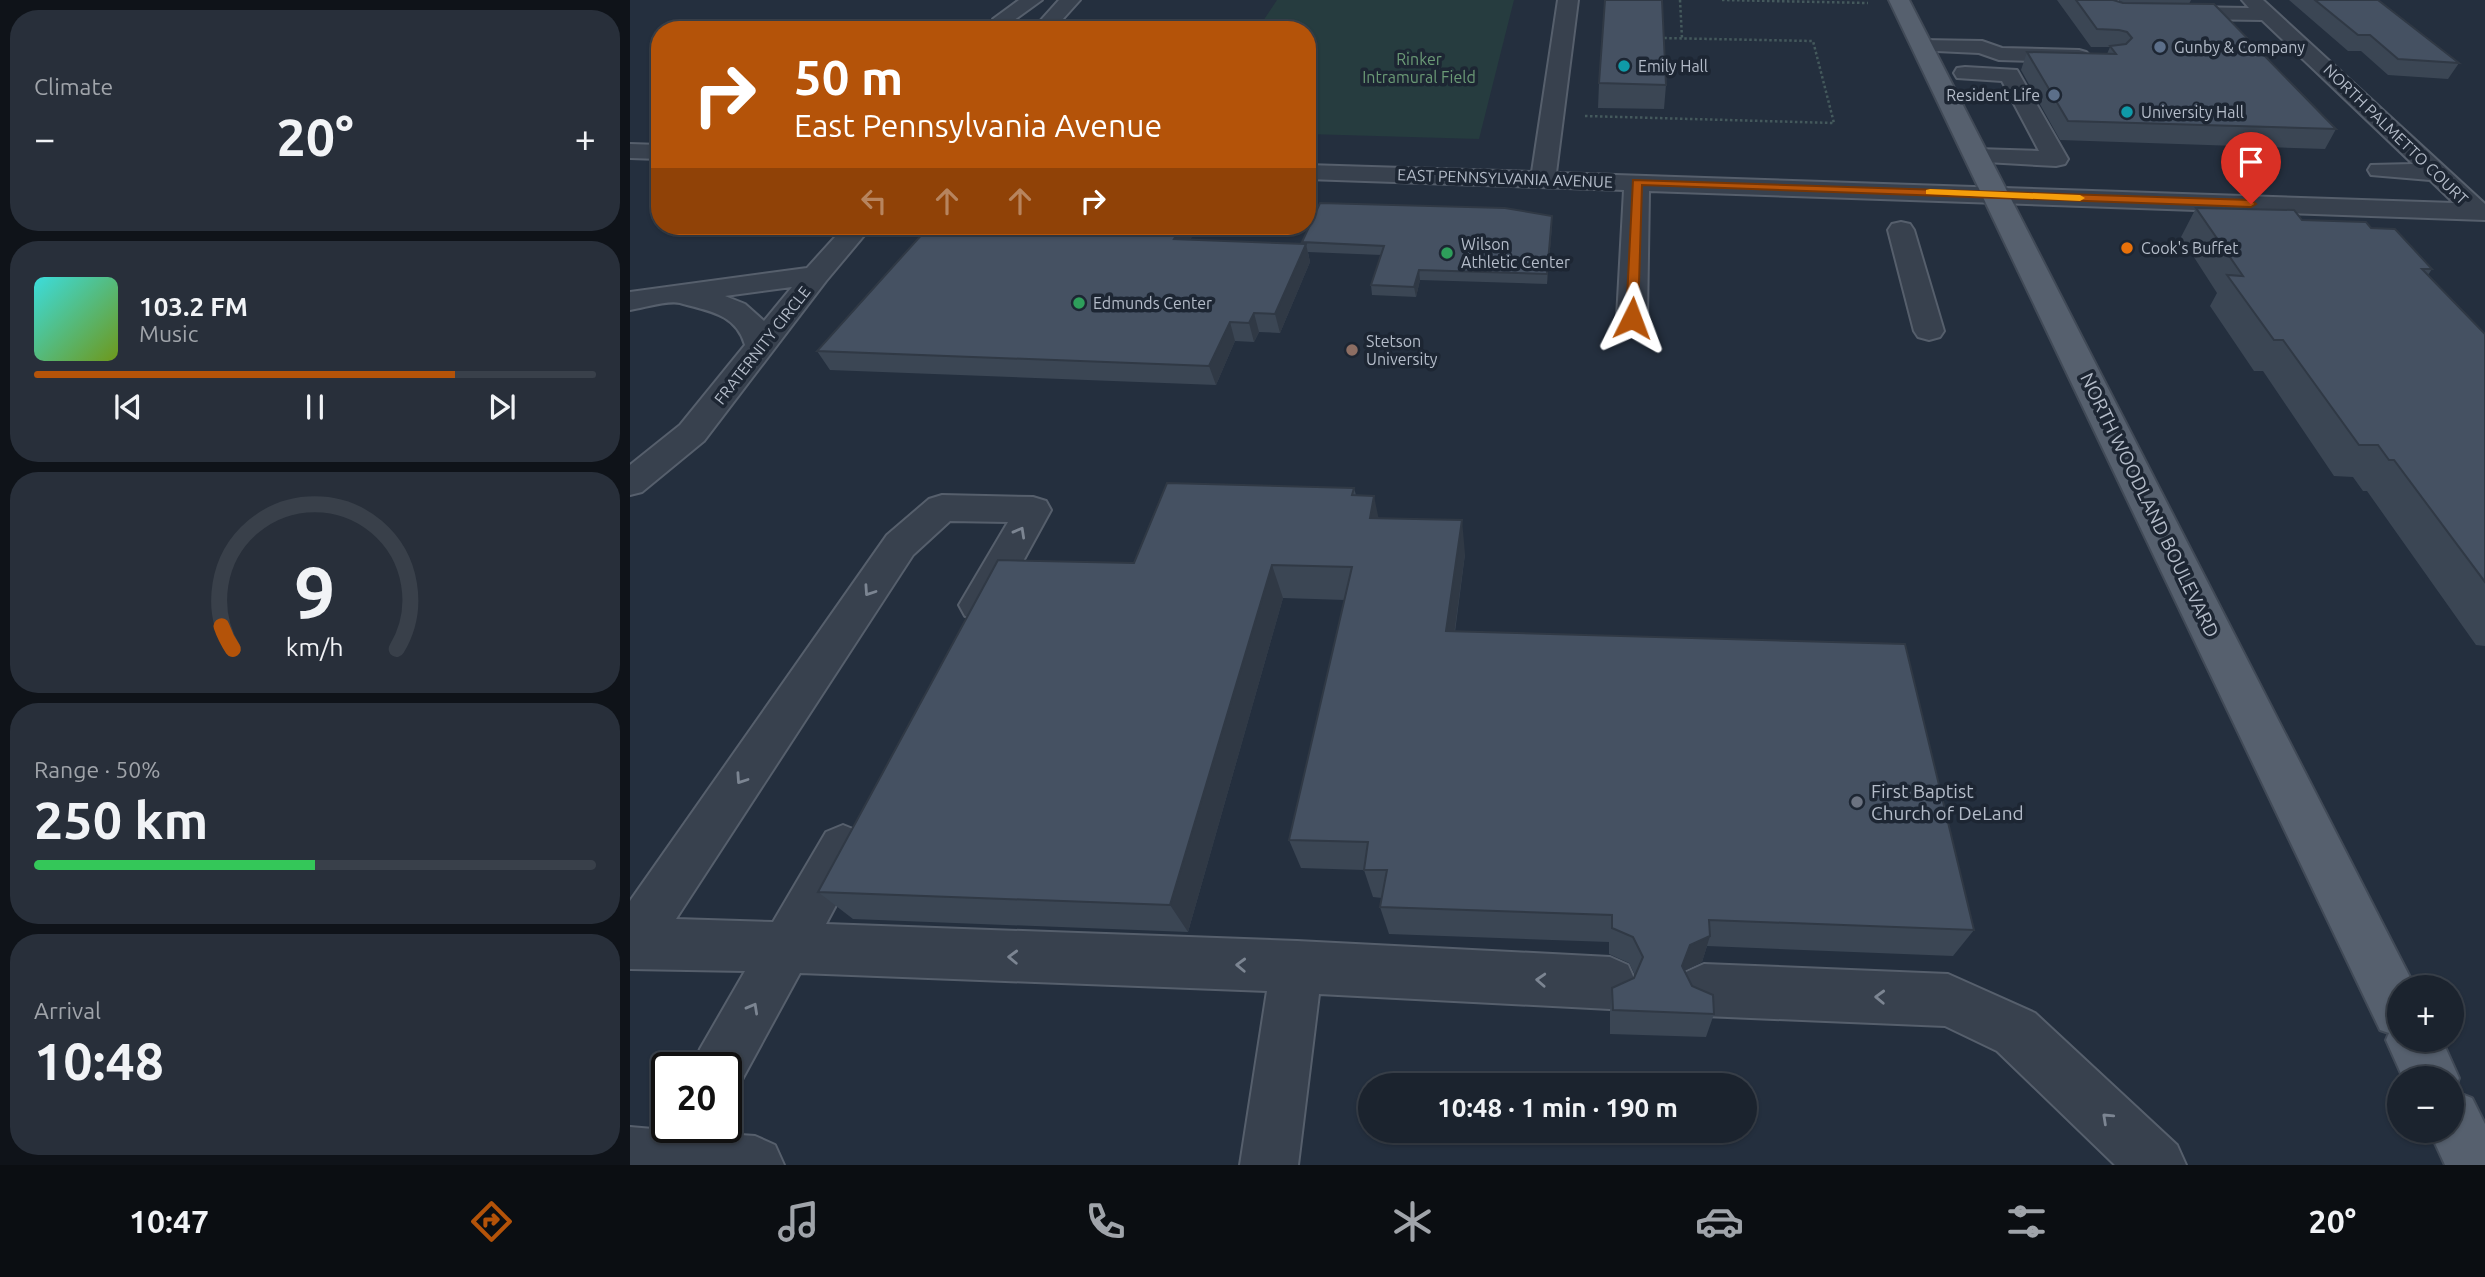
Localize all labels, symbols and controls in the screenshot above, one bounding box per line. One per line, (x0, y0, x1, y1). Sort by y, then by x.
place label: Gunby & Company (2174, 38, 2305, 56)
marker: Gunby & Company (2152, 39, 2168, 55)
icon: right (679, 49, 770, 140)
text: 50 m (794, 49, 903, 104)
park label: Rinker Intramural Field (1362, 50, 1476, 86)
place label: Emily Hall (1638, 57, 1708, 75)
marker: Emily Hall (1616, 58, 1632, 74)
street label: NORTH PALMETTO COURT (2320, 60, 2472, 208)
text: Climate (34, 74, 113, 99)
place label: Resident Life (1946, 86, 2040, 104)
marker: Resident Life (2046, 87, 2062, 103)
place label: University Hall (2141, 103, 2244, 121)
marker: University Hall (2119, 104, 2135, 120)
text: East Pennsylvania Avenue (794, 107, 1162, 143)
text: 20° (276, 108, 354, 166)
text: − (34, 117, 55, 159)
text: + (575, 117, 596, 159)
pin (2221, 132, 2281, 204)
icon: arrive (2232, 143, 2270, 181)
street label: EAST PENNSYLVANIA AVENUE (1397, 165, 1613, 191)
icon: left (855, 182, 893, 220)
icon: ahead (928, 182, 966, 220)
icon: ahead (1001, 182, 1039, 220)
icon: right (1074, 182, 1112, 220)
place label: Wilson Athletic Center (1461, 235, 1570, 271)
place label: Cook's Buffet (2141, 239, 2239, 257)
marker: Cook's Buffet (2119, 240, 2135, 256)
marker: Wilson Athletic Center (1439, 245, 1455, 261)
position arrow (1595, 281, 1669, 355)
street label: FRATERNITY CIRCLE (710, 282, 814, 408)
text: 103.2 FM (139, 292, 248, 321)
place label: Edmunds Center (1093, 294, 1212, 312)
marker: Edmunds Center (1071, 295, 1087, 311)
text: Music (139, 321, 198, 346)
place label: Stetson University (1366, 332, 1438, 368)
marker: Stetson University (1344, 342, 1360, 358)
street label: NORTH WOODLAND BOULEVARD (2076, 369, 2224, 641)
icon: previous (109, 388, 147, 426)
icon: pause (296, 388, 334, 426)
icon: next (483, 388, 521, 426)
one-way arrow (1012, 527, 1025, 539)
text: 9 (294, 551, 336, 633)
one-way arrow (865, 583, 877, 596)
text: km/h (286, 632, 344, 660)
text: Range · 50% (34, 757, 161, 782)
one-way arrow (737, 772, 750, 785)
place label: First Baptist Church of DeLand (1871, 780, 2024, 824)
text: 250 km (34, 791, 208, 849)
marker: First Baptist Church of DeLand (1849, 794, 1865, 810)
one-way arrow (1008, 949, 1019, 964)
one-way arrow (1235, 958, 1246, 973)
one-way arrow (1536, 972, 1547, 987)
map controls (2387, 975, 2464, 1143)
button: + (2387, 975, 2464, 1052)
one-way arrow (1874, 990, 1885, 1005)
text: Arrival (34, 998, 101, 1023)
one-way arrow (745, 1003, 758, 1015)
text: 10:48 (34, 1032, 164, 1090)
speed limit sign: 20 (651, 1052, 742, 1143)
button: − (2387, 1066, 2464, 1143)
text: 10:48 · 1 min · 190 m (1437, 1093, 1678, 1122)
one-way arrow (2102, 1114, 2115, 1127)
icon: directions (467, 1197, 516, 1246)
icon: music (774, 1197, 823, 1246)
icon: phone (1081, 1197, 1130, 1246)
icon: climate (1388, 1197, 1437, 1246)
icon: car (1695, 1197, 1744, 1246)
icon: filters (2002, 1197, 2051, 1246)
text: 10:47 (129, 1203, 209, 1239)
text: 20° (2309, 1203, 2356, 1239)

